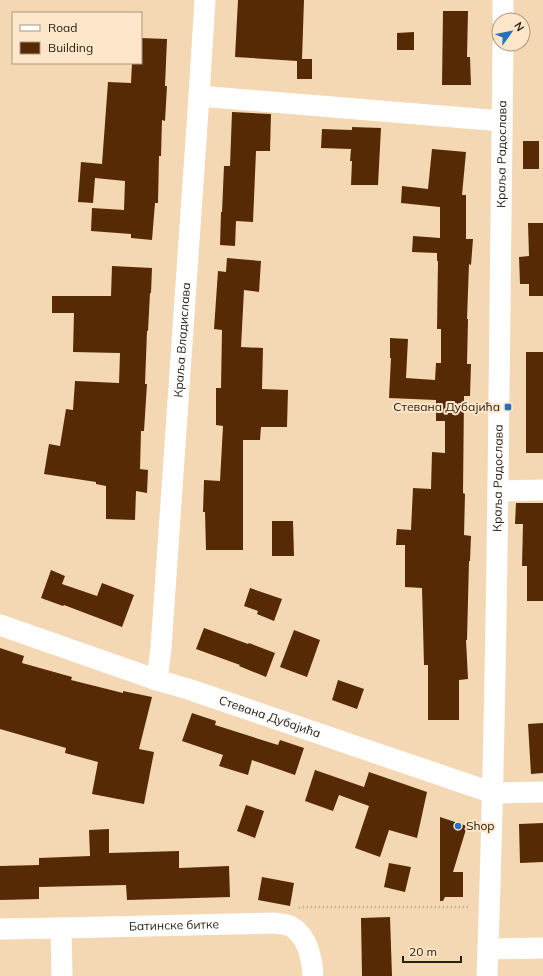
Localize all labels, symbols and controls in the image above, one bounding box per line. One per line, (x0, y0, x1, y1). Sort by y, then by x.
legend (12, 12, 142, 64)
north arrow (491, 12, 531, 52)
text: N (511, 19, 528, 34)
text: Road (48, 20, 77, 35)
text: Building (48, 40, 93, 55)
street label: Краља Радослава (493, 100, 509, 208)
street label: Краља Владислава (170, 282, 193, 398)
place label: Стевана Дубајића (393, 399, 500, 414)
marker: Стевана Дубајића (503, 402, 513, 412)
street label: Краља Радослава (489, 424, 506, 532)
street label: Стевана Дубајића (217, 692, 323, 741)
place label: Shop (466, 818, 495, 833)
marker: Shop (453, 821, 463, 831)
street label: Батинске битке (129, 916, 220, 933)
scale bar (403, 938, 461, 964)
text: 20 m (409, 944, 437, 959)

